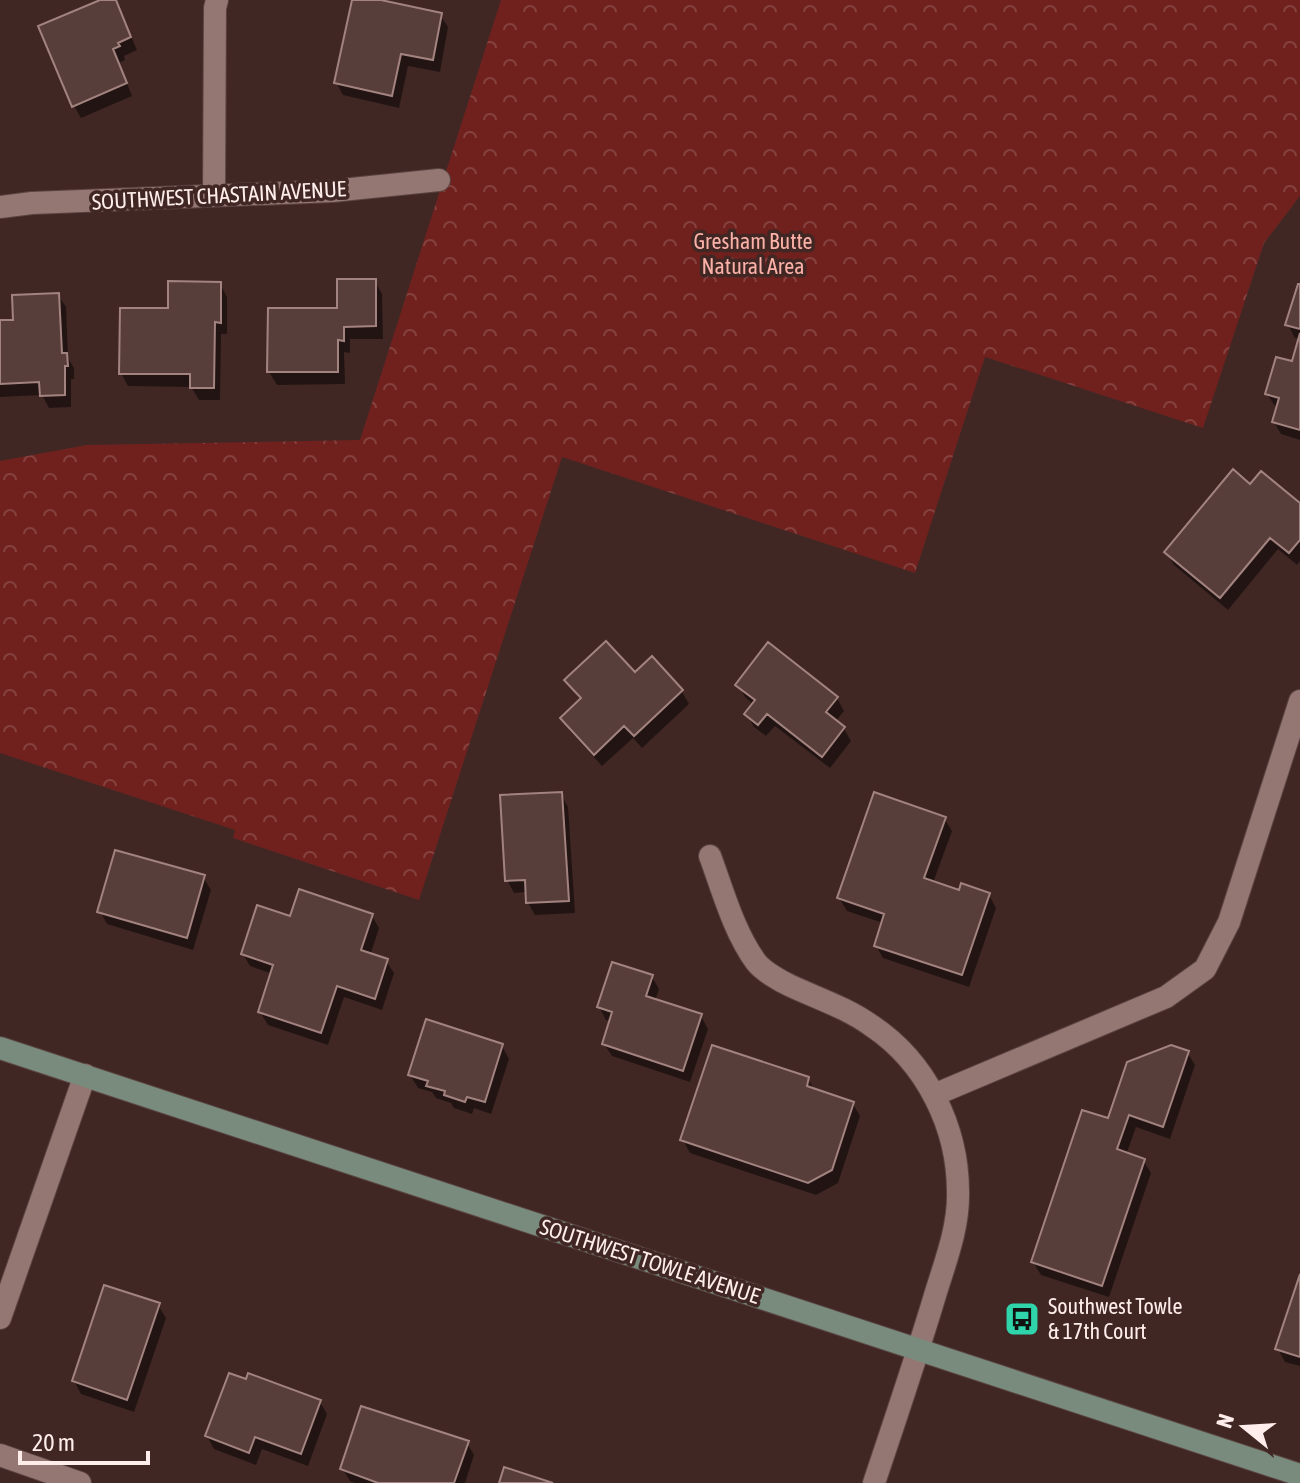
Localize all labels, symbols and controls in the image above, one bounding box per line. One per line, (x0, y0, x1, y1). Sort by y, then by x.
street label: SOUTHWEST CHASTAIN AVENUE (91, 175, 347, 215)
park label: Gresham Butte Natural Area (693, 228, 813, 279)
street label: SOUTHWEST TOWLE AVENUE (537, 1213, 764, 1309)
place label: Southwest Towle & 17th Court (1048, 1293, 1182, 1344)
bus stop icon: Southwest Towle & 17th Court (1003, 1300, 1041, 1338)
north arrow (1204, 1387, 1284, 1467)
text: N (1211, 1411, 1239, 1431)
scale bar (20, 1415, 148, 1465)
text: 20 m (32, 1429, 75, 1456)

